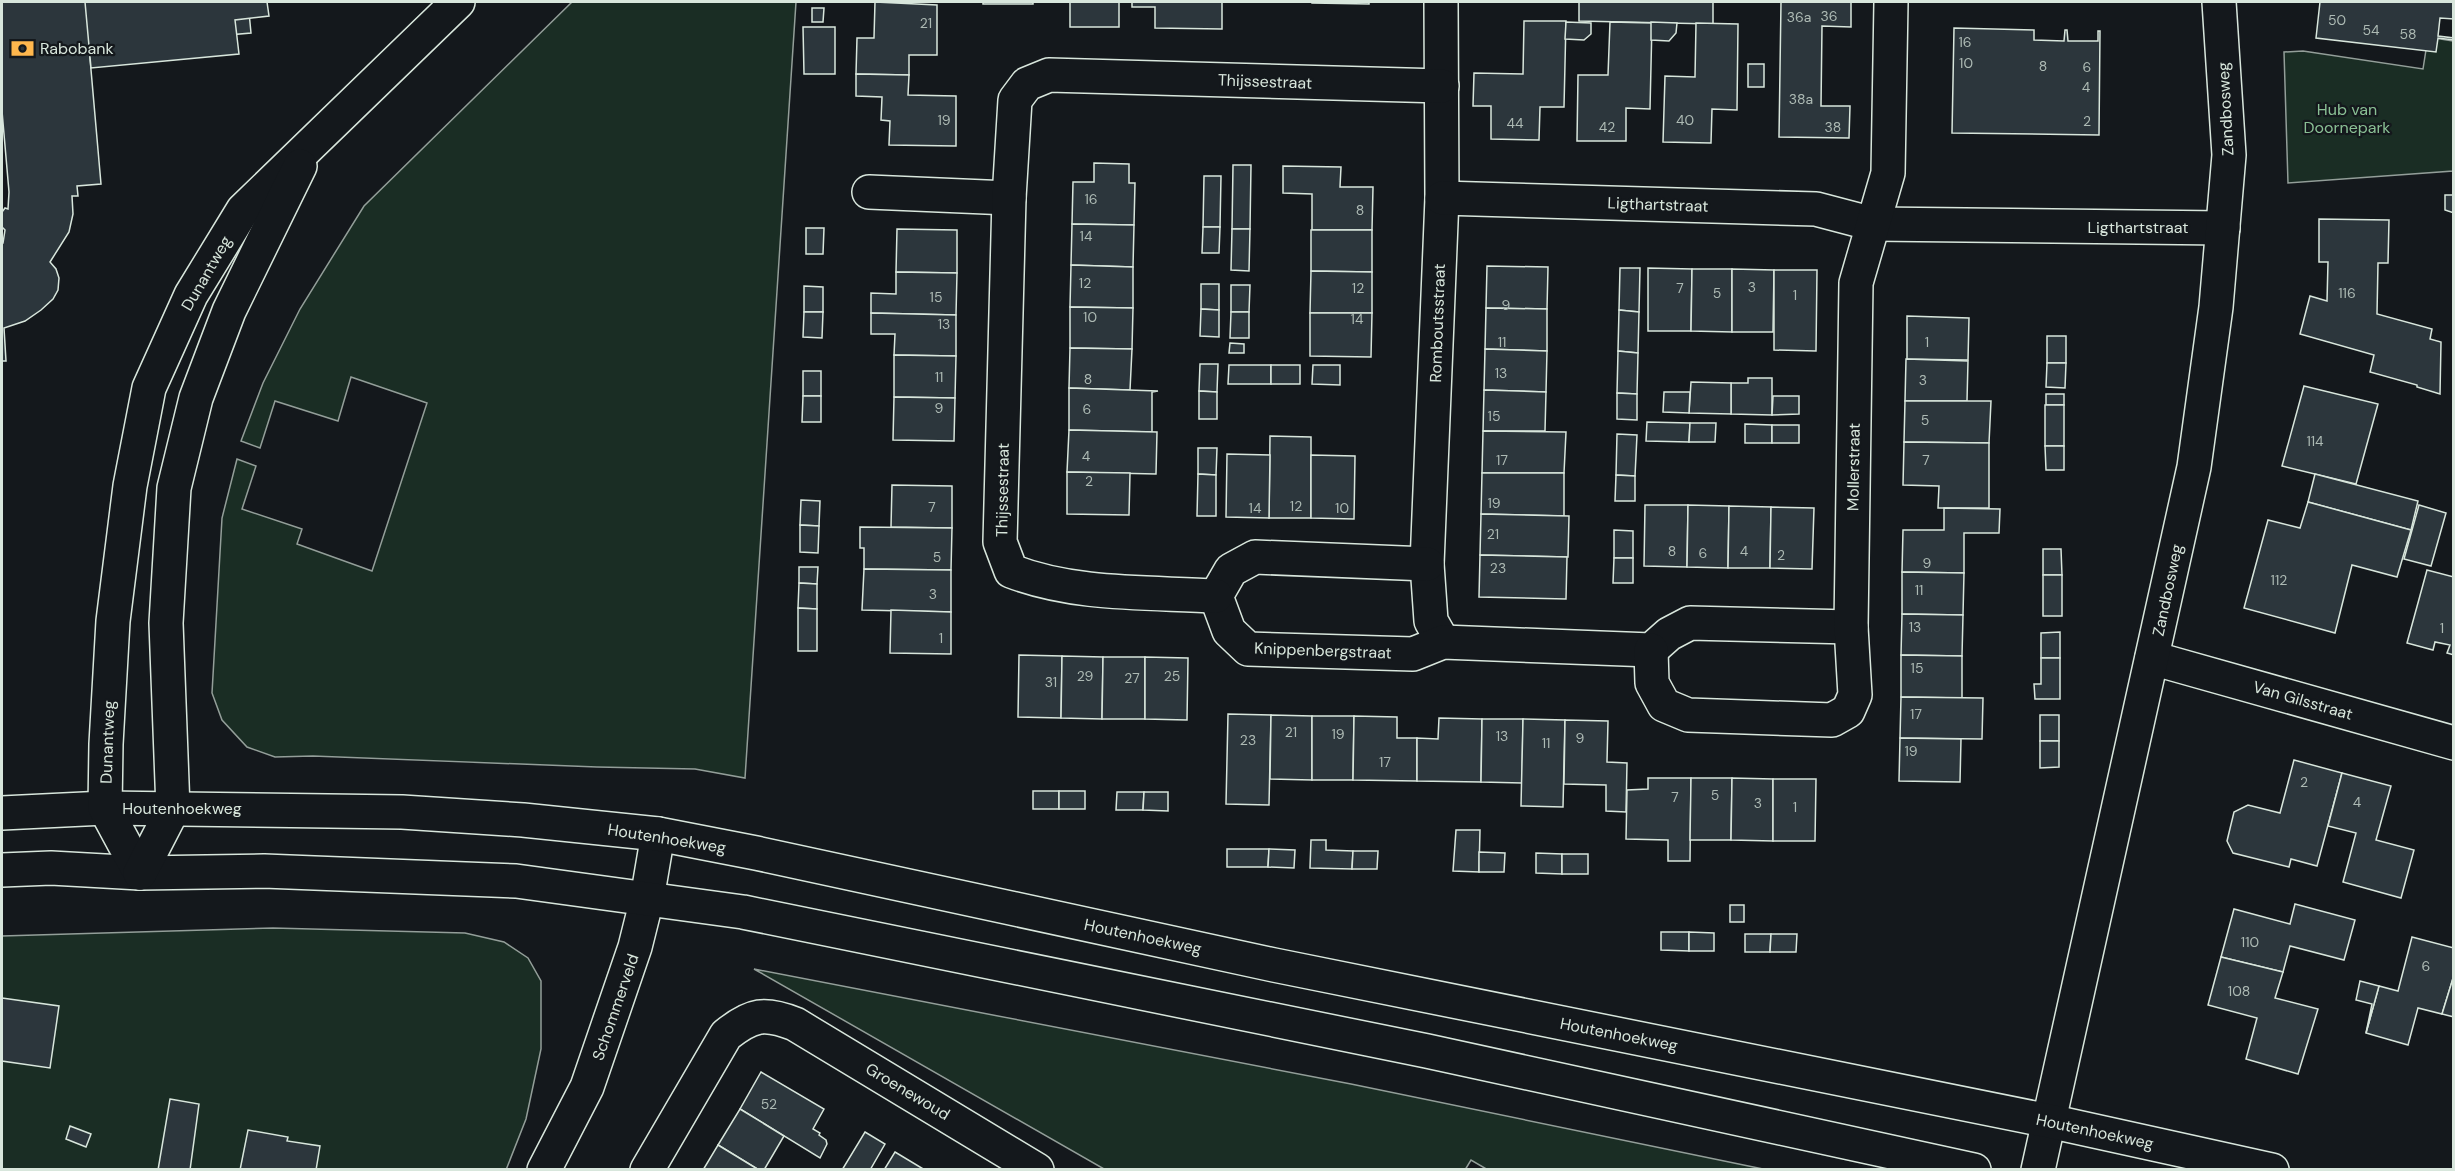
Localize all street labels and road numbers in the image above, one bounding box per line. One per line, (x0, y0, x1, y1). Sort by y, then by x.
street label: Zandbosweg (2213, 62, 2238, 156)
street label: Thijssestraat (1217, 69, 1313, 94)
street label: Ligthartstraat (1607, 192, 1709, 217)
street label: Ligthartstraat (2088, 217, 2188, 238)
street label: Dunantweg (176, 232, 236, 315)
street label: Romboutsstraat (1425, 263, 1450, 383)
street label: Mollerstraat (1842, 423, 1865, 511)
street label: Thijssestraat (991, 443, 1014, 537)
street label: Zandbosweg (2147, 542, 2188, 638)
street label: Knippenbergstraat (1254, 638, 1392, 663)
street label: Van Gilsstraat (2251, 676, 2355, 725)
street label: Dunantweg (96, 700, 119, 784)
street label: Houtenhoekweg (122, 798, 242, 819)
street label: Houtenhoekweg (606, 819, 728, 858)
street label: Houtenhoekweg (1082, 914, 1204, 959)
street label: Schommerveld (587, 951, 644, 1063)
street label: Houtenhoekweg (1558, 1013, 1680, 1056)
street label: Groenewoud (862, 1058, 954, 1125)
street label: Houtenhoekweg (2034, 1109, 2156, 1154)

